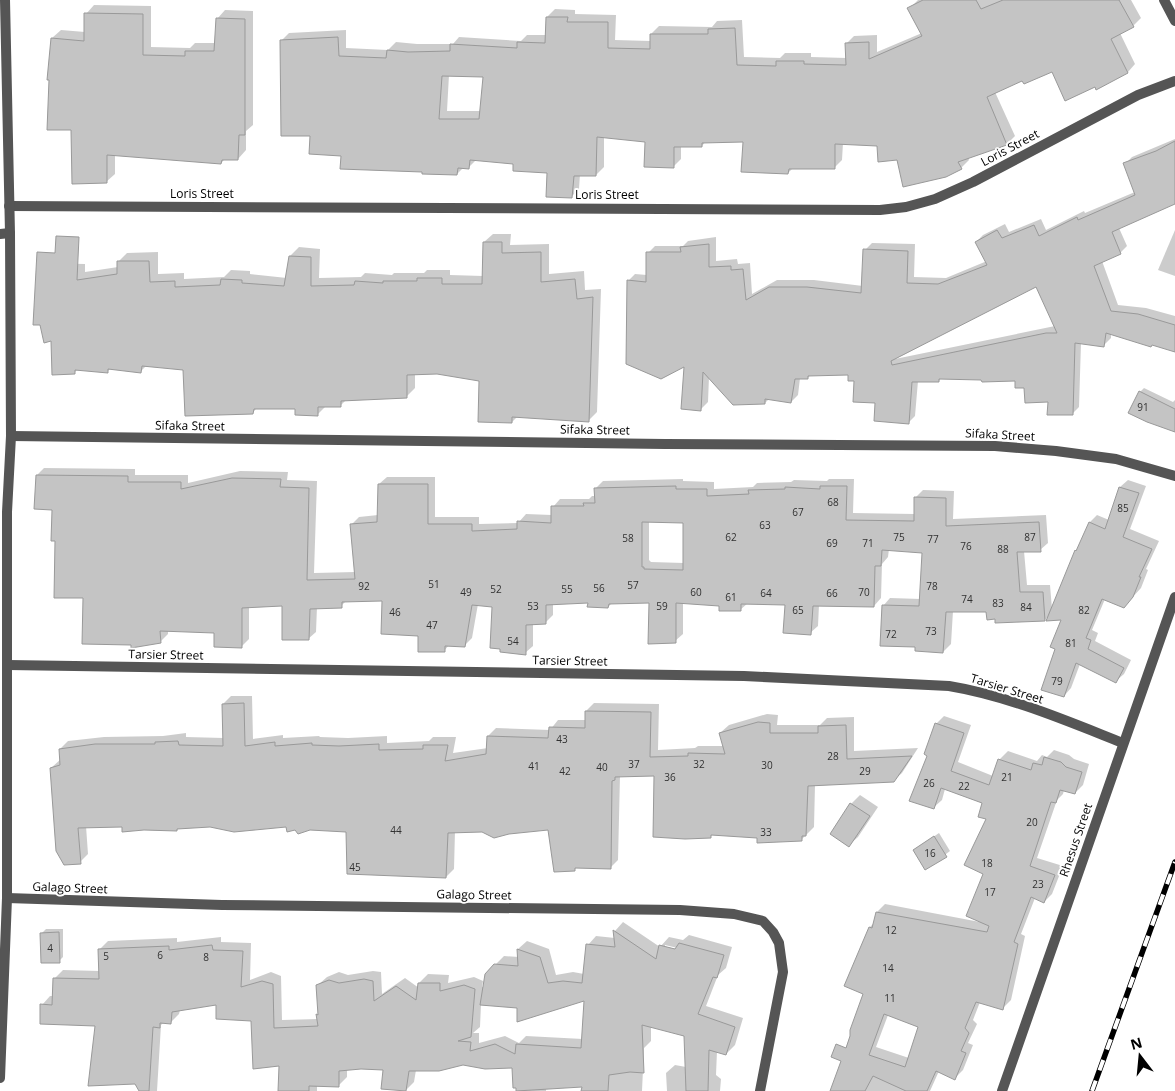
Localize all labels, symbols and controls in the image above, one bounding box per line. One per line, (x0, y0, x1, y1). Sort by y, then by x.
street label: Loris Street (978, 125, 1042, 170)
street label: Loris Street (170, 185, 234, 202)
street label: Loris Street (575, 186, 639, 203)
house number: 91 (1137, 400, 1149, 414)
street label: Sifaka Street (155, 416, 225, 435)
street label: Sifaka Street (560, 420, 630, 439)
street label: Sifaka Street (965, 424, 1035, 445)
house number: 68 (827, 495, 839, 509)
house number: 85 (1117, 501, 1129, 515)
house number: 67 (792, 505, 804, 519)
house number: 63 (759, 518, 771, 532)
house number: 62 (725, 530, 737, 544)
house number: 75 (893, 530, 905, 544)
house number: 87 (1024, 530, 1036, 544)
house number: 58 (622, 531, 634, 545)
house number: 77 (927, 532, 939, 546)
house number: 69 (826, 536, 838, 550)
house number: 71 (862, 536, 874, 550)
house number: 76 (960, 539, 972, 553)
house number: 88 (997, 542, 1009, 556)
house number: 51 (428, 577, 440, 591)
house number: 57 (627, 578, 639, 592)
house number: 92 (358, 579, 370, 593)
house number: 78 (926, 579, 938, 593)
house number: 56 (593, 581, 605, 595)
house number: 52 (490, 582, 502, 596)
house number: 55 (561, 582, 573, 596)
house number: 49 (460, 585, 472, 599)
house number: 60 (690, 585, 702, 599)
house number: 70 (858, 585, 870, 599)
house number: 64 (760, 586, 772, 600)
house number: 66 (826, 586, 838, 600)
house number: 61 (725, 590, 737, 604)
house number: 74 (961, 592, 973, 606)
house number: 83 (992, 596, 1004, 610)
house number: 53 (527, 599, 539, 613)
house number: 59 (656, 599, 668, 613)
house number: 84 (1020, 600, 1032, 614)
house number: 65 (792, 603, 804, 617)
house number: 82 (1078, 603, 1090, 617)
house number: 46 (389, 605, 401, 619)
house number: 47 (426, 618, 438, 632)
house number: 73 (925, 624, 937, 638)
house number: 72 (885, 627, 897, 641)
house number: 54 (507, 634, 519, 648)
house number: 81 (1065, 636, 1077, 650)
street label: Tarsier Street (128, 645, 204, 664)
street label: Tarsier Street (532, 651, 608, 670)
street label: Tarsier Street (969, 669, 1046, 708)
house number: 79 (1051, 674, 1063, 688)
house number: 43 (556, 732, 568, 746)
house number: 28 (827, 749, 839, 763)
house number: 37 (628, 757, 640, 771)
house number: 32 (693, 757, 705, 771)
house number: 30 (761, 758, 773, 772)
house number: 41 (528, 759, 540, 773)
house number: 40 (596, 760, 608, 774)
house number: 42 (559, 764, 571, 778)
house number: 29 (859, 764, 871, 778)
house number: 36 (664, 770, 676, 784)
house number: 21 (1001, 770, 1013, 784)
house number: 26 (923, 776, 935, 790)
house number: 22 (958, 779, 970, 793)
street label: Rhesus Street (1055, 801, 1096, 879)
house number: 20 (1026, 815, 1038, 829)
house number: 44 (390, 823, 402, 837)
house number: 33 (760, 825, 772, 839)
house number: 16 (924, 846, 936, 860)
house number: 18 (981, 856, 993, 870)
house number: 45 (349, 860, 361, 874)
house number: 23 (1032, 877, 1044, 891)
street label: Galago Street (32, 878, 108, 897)
street label: Galago Street (436, 885, 512, 904)
house number: 17 (984, 885, 996, 899)
house number: 12 (885, 923, 897, 937)
house number: 4 (47, 941, 53, 955)
house number: 6 (157, 948, 163, 962)
house number: 5 (103, 949, 109, 963)
house number: 8 (203, 950, 209, 964)
house number: 14 (882, 961, 894, 975)
house number: 11 (884, 991, 896, 1005)
north arrow (1115, 1031, 1165, 1081)
text: N (1128, 1032, 1144, 1054)

